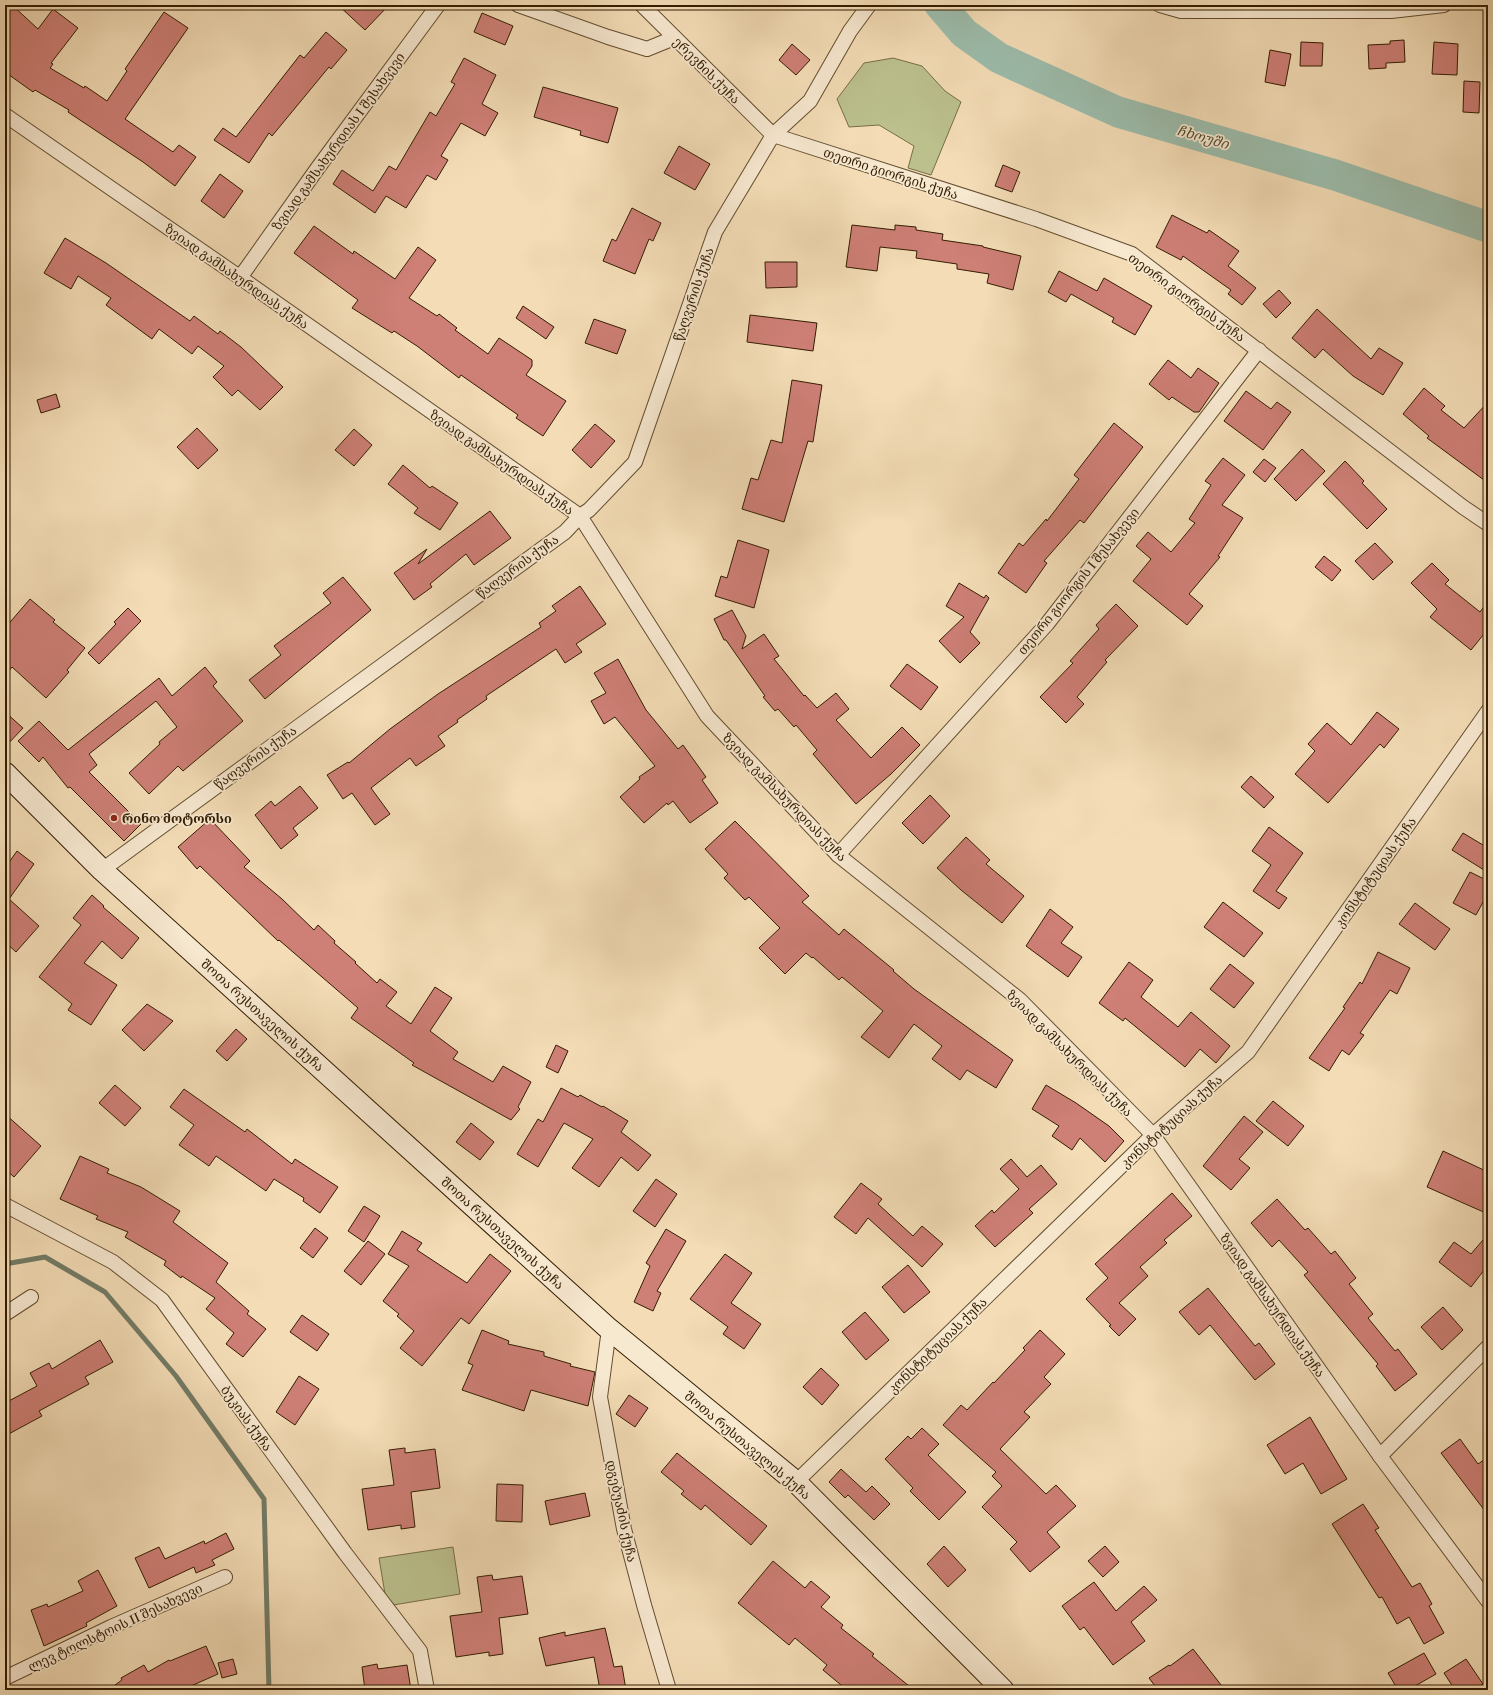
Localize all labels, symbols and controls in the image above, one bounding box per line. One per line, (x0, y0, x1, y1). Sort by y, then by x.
street label: ერევნის ქუჩა (670, 34, 743, 107)
street label: ზვიად გამსახურდიას I შესახვევი (269, 50, 408, 233)
water label: ჩხოუში (1175, 122, 1232, 153)
street label: თეთრი გიორგის ქუჩა (822, 145, 960, 202)
street label: ზვიად გამსახურდიას ქუჩა (162, 221, 311, 332)
street label: წაღვერის ქუჩა (670, 245, 716, 343)
street label: თეთრი გიორგის ქუჩა (1125, 250, 1248, 345)
street label: ზვიად გამსახურდიას ქუჩა (427, 407, 576, 518)
street label: თეთრი გიორგის I შესახვევი (1015, 505, 1142, 658)
street label: წაღვერის ქუჩა (473, 532, 561, 601)
street label: წაღვერის ქუჩა (211, 723, 299, 792)
street label: ზვიად გამსახურდიას ქუჩა (719, 730, 850, 864)
place label: რინო მოტორსი (122, 811, 232, 826)
marker: რინო მოტორსი (109, 813, 119, 823)
street label: კონსტიტუციას ქუჩა (1332, 814, 1419, 930)
street label: შოთა რუსთაველის ქუჩა (198, 956, 327, 1074)
street label: ზვიად გამსახურდიას ქუჩა (1004, 987, 1136, 1119)
street label: კონსტიტუციას ქუჩა (1118, 1072, 1225, 1171)
street label: შოთა რუსთაველის ქუჩა (438, 1174, 567, 1292)
street label: ზვიად გამსახურდიას ქუჩა (1217, 1231, 1328, 1380)
street label: კონსტიტუციას ქუჩა (885, 1294, 990, 1396)
street label: ბუკიას ქუჩა (218, 1383, 275, 1454)
street label: შოთა რუსთაველის ქუჩა (682, 1388, 814, 1502)
street label: დგებუაძის ქუჩა (603, 1459, 640, 1563)
street label: ლევ ტოლსტოის II შესახვევი (26, 1580, 205, 1674)

